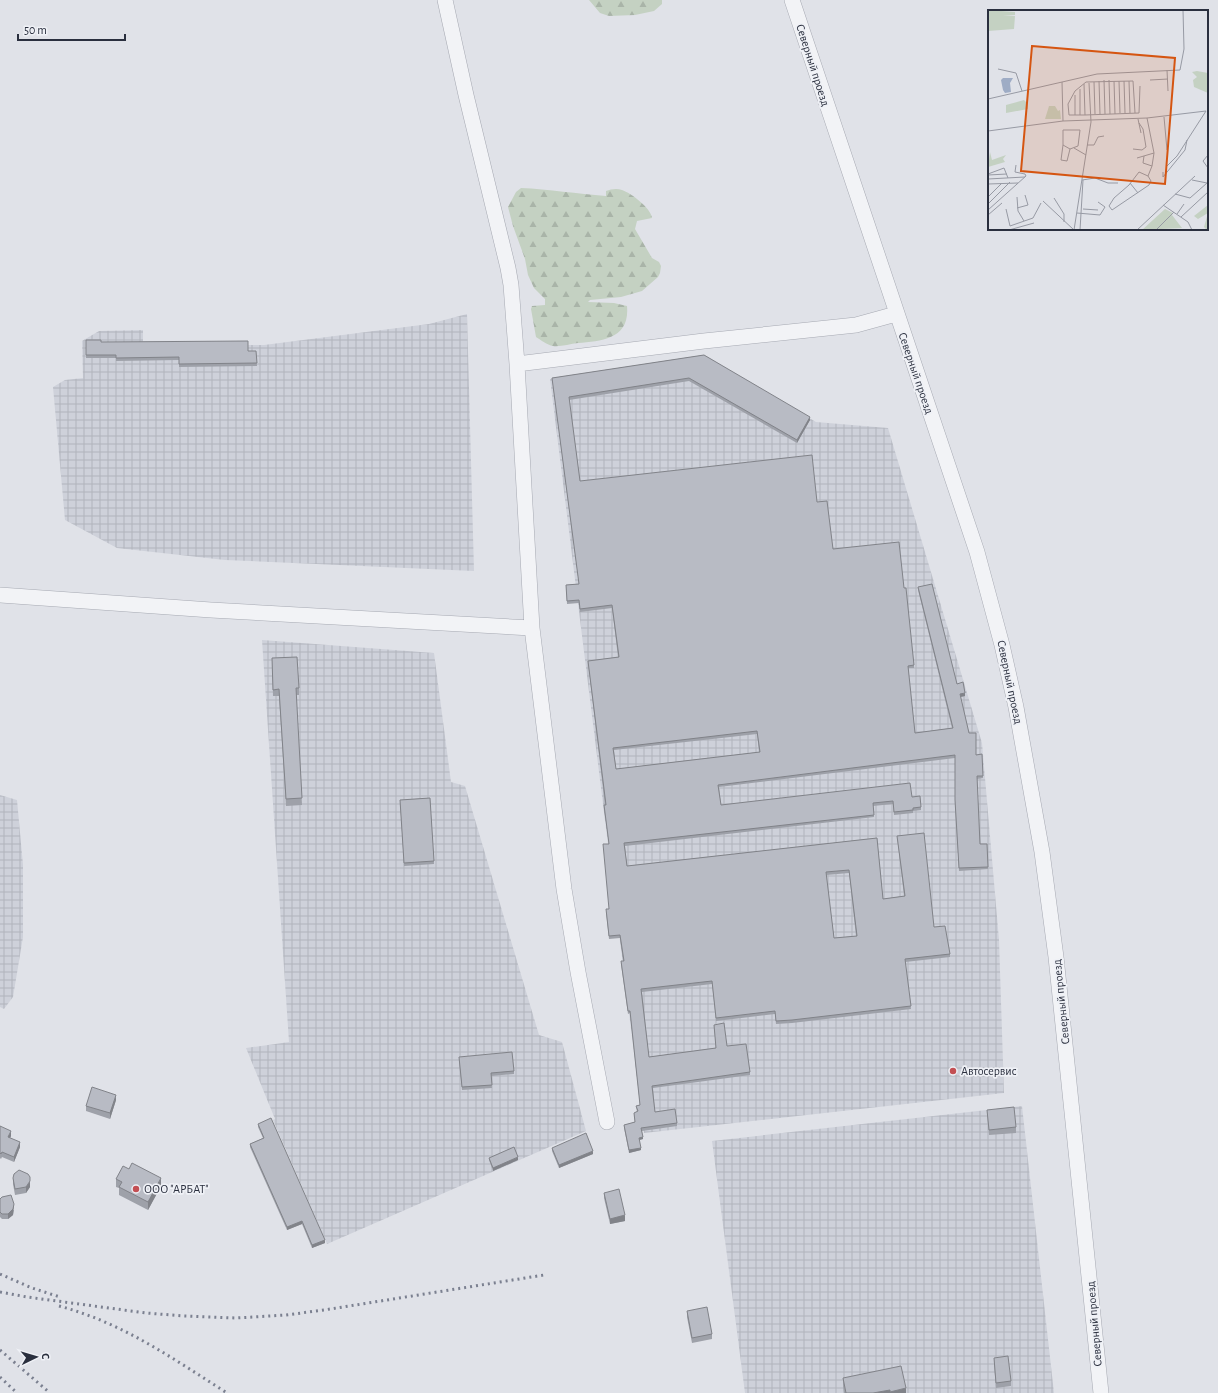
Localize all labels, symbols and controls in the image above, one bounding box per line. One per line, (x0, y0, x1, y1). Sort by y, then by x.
inset map (988, 10, 1208, 230)
scale bar (18, 16, 125, 42)
street label: Северный проезд (794, 22, 832, 108)
text: 50 m (24, 24, 47, 36)
street label: Северный проезд (896, 331, 936, 415)
street label: Северный проезд (995, 639, 1025, 725)
street label: Северный проезд (1051, 959, 1071, 1045)
place label: Автосервис (961, 1065, 1017, 1077)
marker: Автосервис (948, 1066, 958, 1076)
place label: ООО "АРБАТ" (144, 1183, 209, 1195)
marker: ООО "АРБАТ" (131, 1184, 141, 1194)
street label: Северный проезд (1084, 1281, 1104, 1367)
north arrow (16, 1337, 56, 1377)
text: С (40, 1353, 51, 1360)

